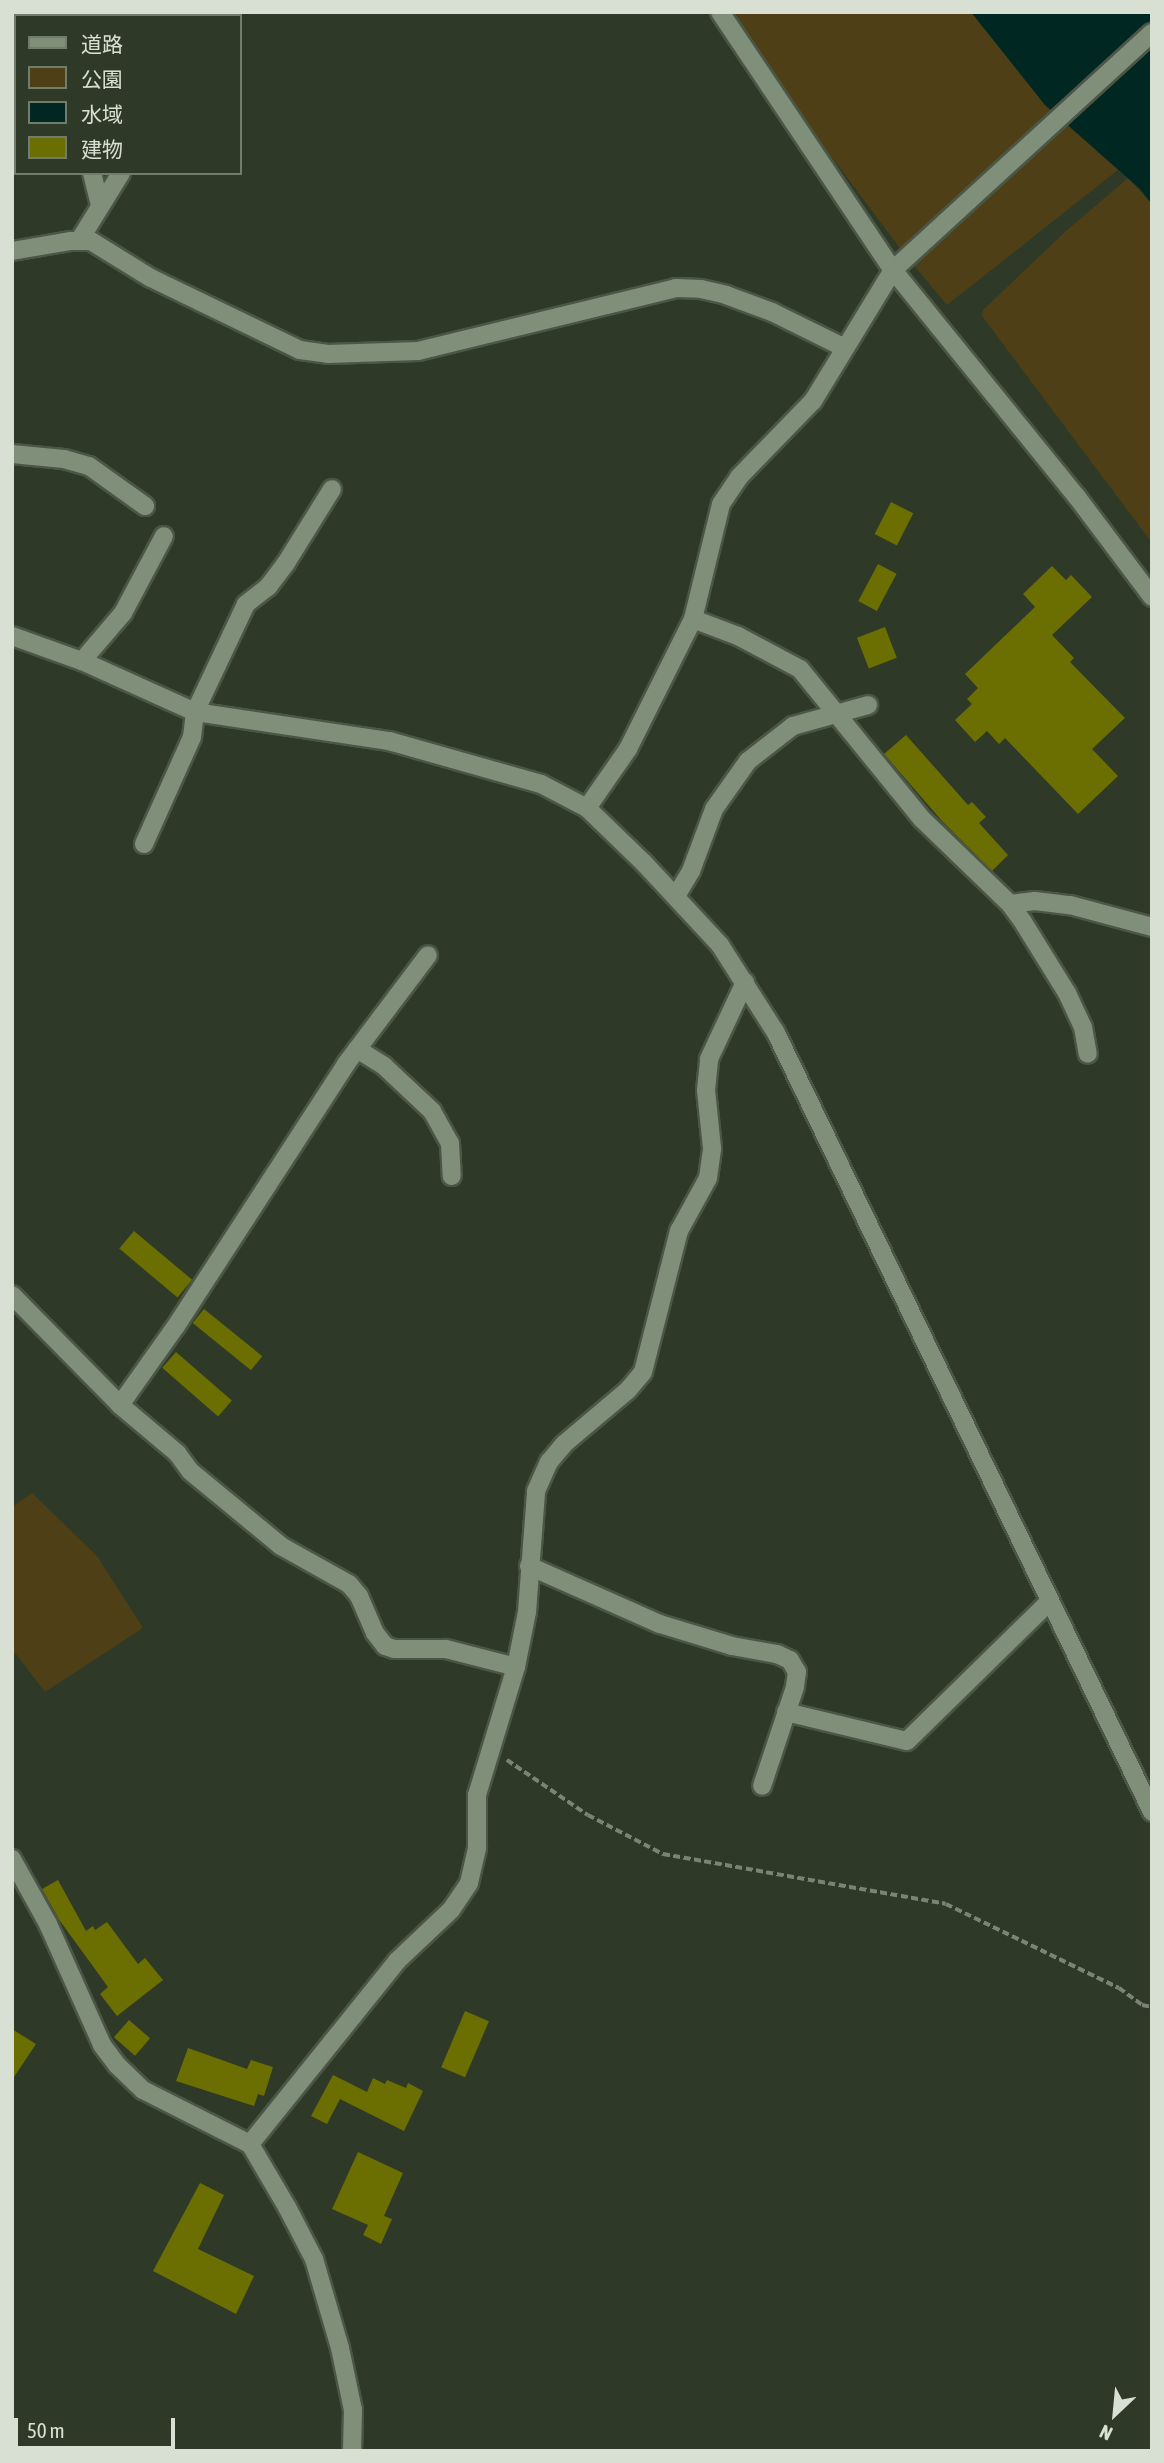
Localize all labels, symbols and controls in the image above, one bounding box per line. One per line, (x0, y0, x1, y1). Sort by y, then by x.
legend (14, 14, 242, 175)
text: 道路 (81, 32, 123, 56)
text: 公園 (81, 67, 123, 91)
text: 水域 (81, 102, 123, 126)
text: 建物 (81, 137, 123, 161)
north arrow (1080, 2379, 1150, 2449)
scale bar (18, 2404, 178, 2448)
text: 50 m (27, 2418, 65, 2442)
text: N (1096, 2421, 1116, 2445)

